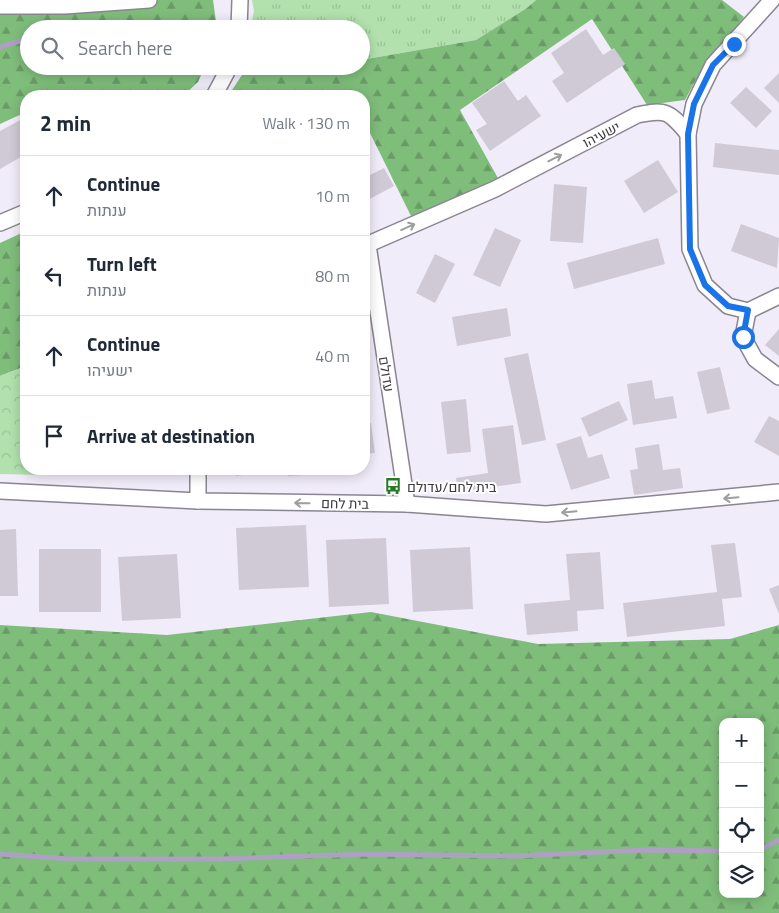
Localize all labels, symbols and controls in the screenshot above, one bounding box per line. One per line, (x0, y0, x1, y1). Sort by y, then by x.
search box (20, 20, 370, 75)
text: Search here (78, 33, 172, 62)
route end (723, 33, 746, 56)
icon: search (38, 34, 66, 62)
text: 2 min (40, 107, 91, 139)
text: Walk · 130 m (262, 111, 350, 135)
street label: ישעיהו (578, 116, 624, 152)
one-way arrow (548, 153, 563, 163)
text: Continue (87, 169, 160, 198)
icon: ahead (40, 182, 68, 210)
text: 10 m (315, 184, 350, 208)
text: ענתות (87, 198, 127, 222)
one-way arrow (401, 222, 416, 231)
text: Turn left (87, 249, 157, 278)
icon: left (40, 262, 68, 290)
text: 80 m (315, 264, 350, 288)
text: ענתות (87, 278, 127, 302)
route start (732, 326, 755, 349)
text: Continue (87, 329, 160, 358)
icon: ahead (40, 342, 68, 370)
text: 40 m (315, 344, 350, 368)
street label: עדולם (374, 355, 400, 393)
text: ישעיהו (87, 358, 133, 382)
text: Arrive at destination (87, 421, 255, 450)
icon: arrive (40, 422, 68, 450)
bus stop icon: בית לחם/עדולם (383, 476, 403, 496)
place label: בית לחם/עדולם (407, 476, 497, 497)
street label: בית לחם (321, 492, 370, 514)
one-way arrow (723, 493, 739, 503)
one-way arrow (294, 498, 310, 507)
one-way arrow (561, 507, 577, 517)
map controls (719, 718, 764, 898)
button: + (719, 718, 764, 763)
button: − (719, 763, 764, 808)
button: locate (719, 808, 764, 853)
button: layers (719, 853, 764, 898)

